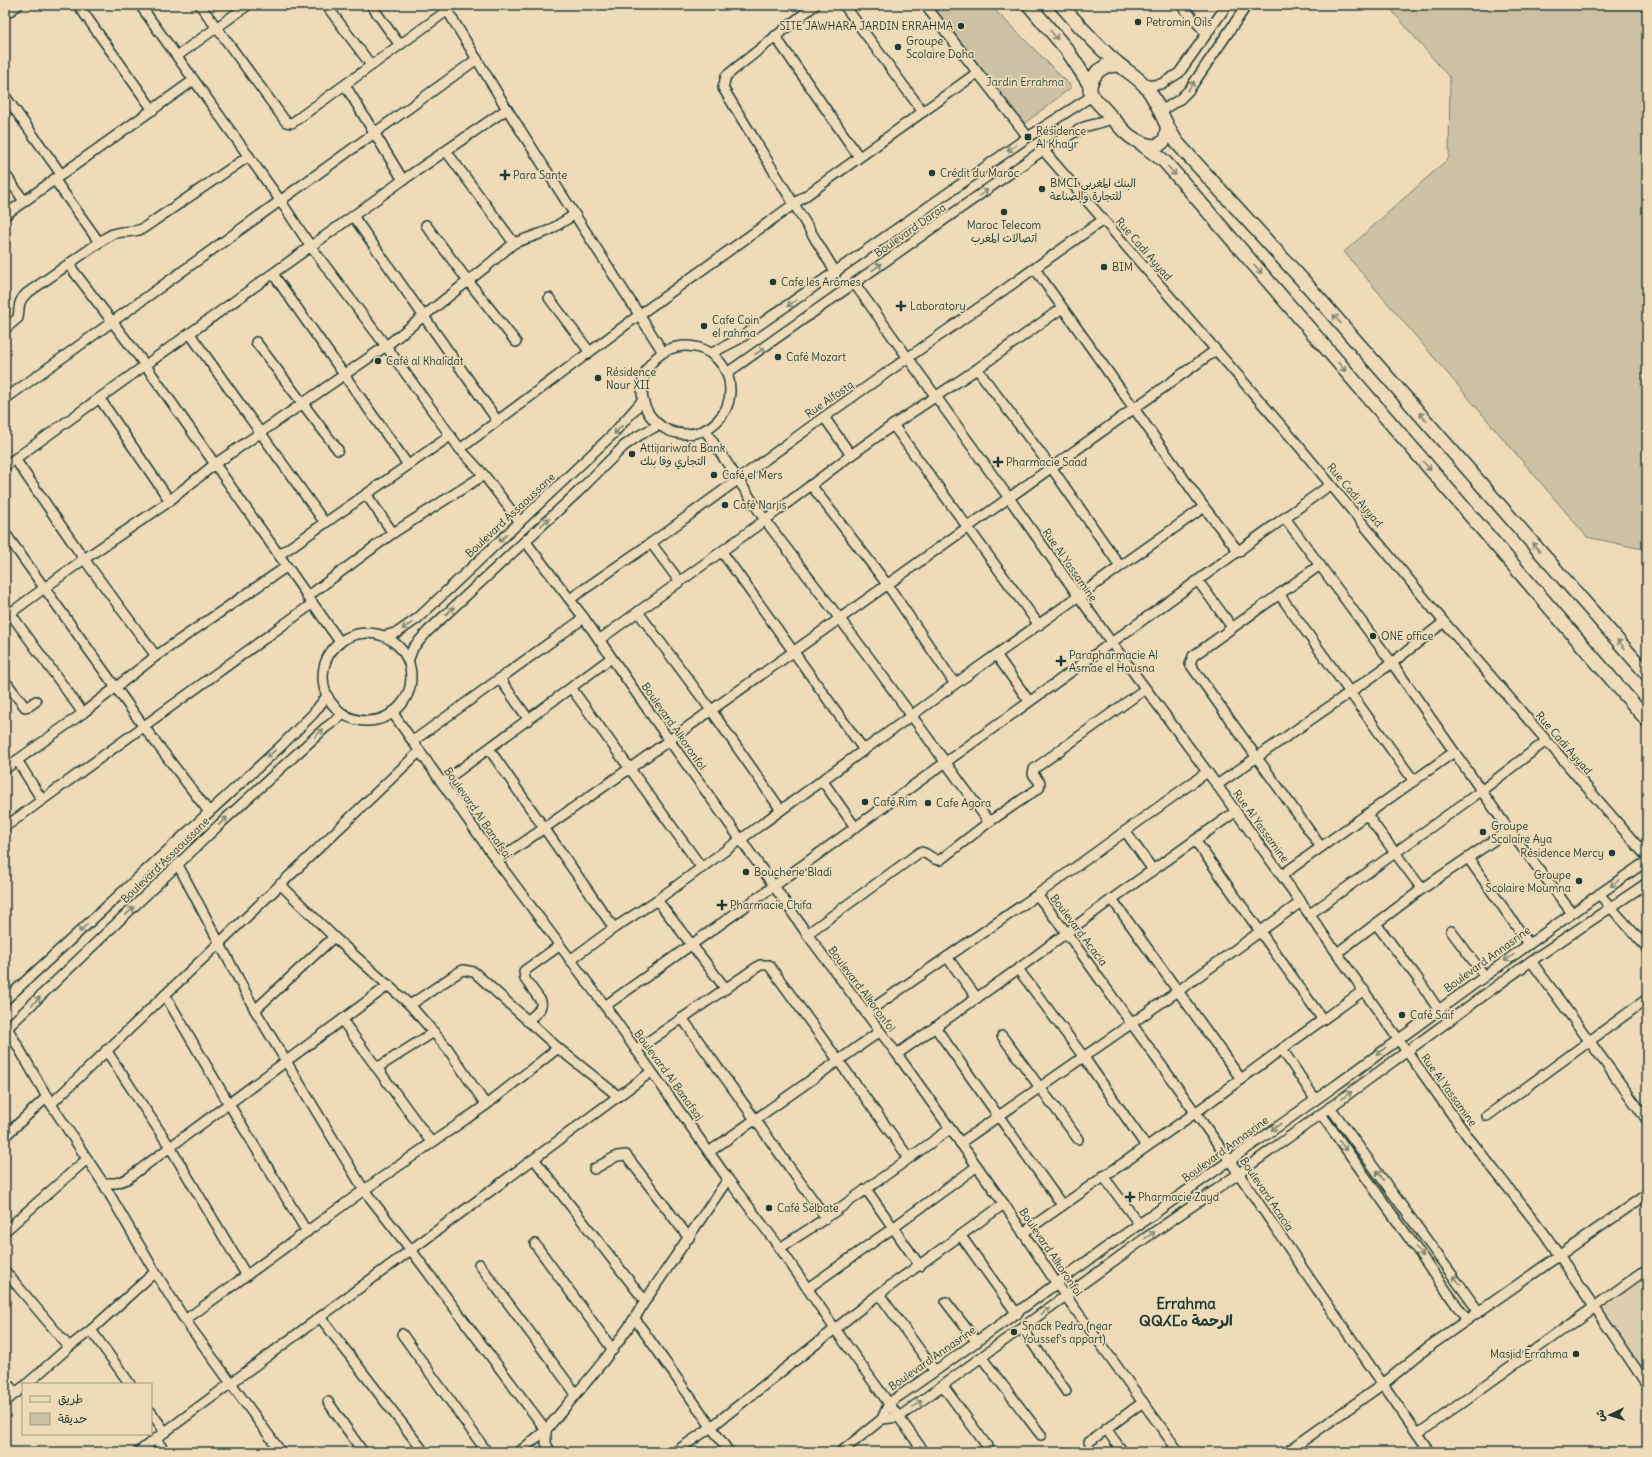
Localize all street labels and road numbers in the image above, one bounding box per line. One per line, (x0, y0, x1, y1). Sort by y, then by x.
street label: Boulevard Daraa (872, 200, 948, 260)
street label: Rue Cadi Ayyad (1113, 215, 1176, 284)
street label: Rue Alfostq (802, 377, 856, 421)
street label: Rue Cadi Ayyad (1324, 460, 1386, 530)
street label: Boulevard Assaoussane (462, 470, 558, 560)
street label: Rue Al Yassamine (1040, 526, 1101, 604)
street label: Boulevard Alkoronfol (639, 680, 709, 772)
street label: Rue Cadi Ayyad (1533, 709, 1596, 778)
street label: Boulevard Al Banafsaj (441, 764, 515, 862)
street label: Rue Al Yassamine (1230, 787, 1292, 865)
street label: Boulevard Assaoussane (118, 814, 212, 906)
street label: Boulevard Acacia (1047, 891, 1111, 969)
street label: Boulevard Annasrine (1441, 923, 1533, 995)
street label: Boulevard Alkoronfol (825, 943, 899, 1035)
street label: Boulevard Al Banafsaj (631, 1027, 707, 1123)
street label: Rue Al Yassamine (1418, 1051, 1480, 1129)
street label: Boulevard Annasrine (1179, 1113, 1271, 1185)
street label: Boulevard Acacia (1237, 1154, 1297, 1234)
street label: Boulevard Alkoronfol (1016, 1205, 1086, 1299)
street label: Boulevard Annasrine (886, 1323, 978, 1393)

